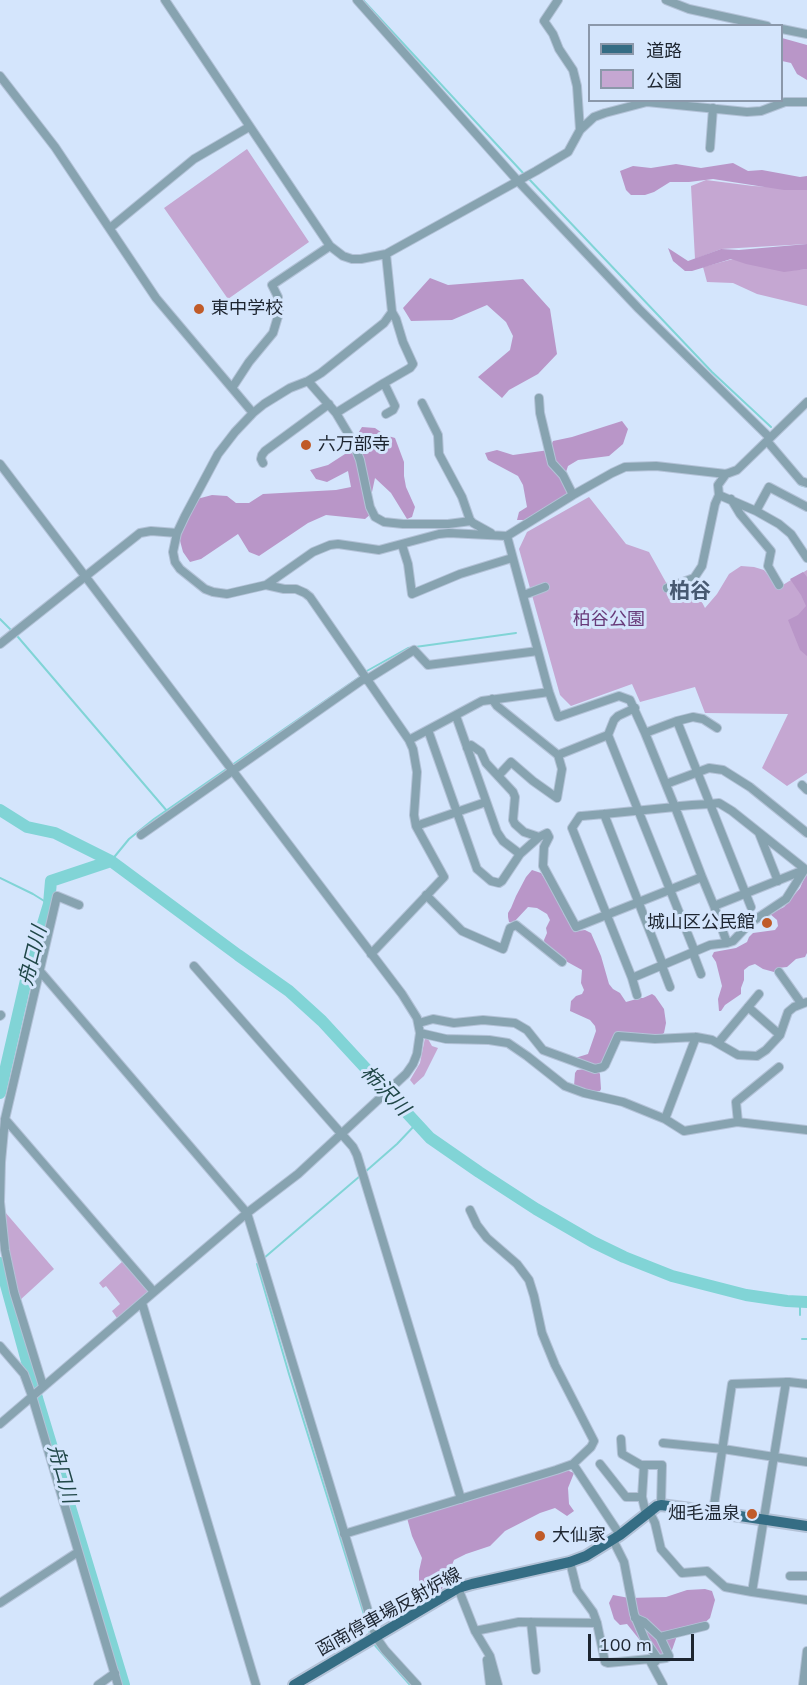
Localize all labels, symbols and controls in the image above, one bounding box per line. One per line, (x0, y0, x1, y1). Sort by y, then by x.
legend (588, 24, 783, 102)
text: 道路 (646, 39, 682, 62)
text: 公園 (646, 69, 682, 92)
place label: 東中学校 (211, 298, 283, 320)
marker: 東中学校 (192, 302, 206, 316)
place label: 六万部寺 (318, 434, 390, 456)
marker: 六万部寺 (299, 438, 313, 452)
district label: 柏谷 (669, 579, 711, 605)
park label: 柏谷公園 (573, 609, 645, 631)
place label: 城山区公民館 (647, 912, 755, 934)
marker: 城山区公民館 (760, 916, 774, 930)
water label: 舟口川 (14, 924, 52, 988)
water label: 柿沢川 (356, 1061, 414, 1121)
water label: 舟口川 (42, 1442, 82, 1506)
place label: 畑毛温泉 (668, 1503, 740, 1525)
marker: 畑毛温泉 (745, 1507, 759, 1521)
place label: 大仙家 (552, 1525, 606, 1547)
marker: 大仙家 (533, 1529, 547, 1543)
street label: 函南停車場反射炉線 (313, 1563, 465, 1661)
scale bar (591, 1622, 698, 1660)
text: 100 m (599, 1633, 652, 1656)

